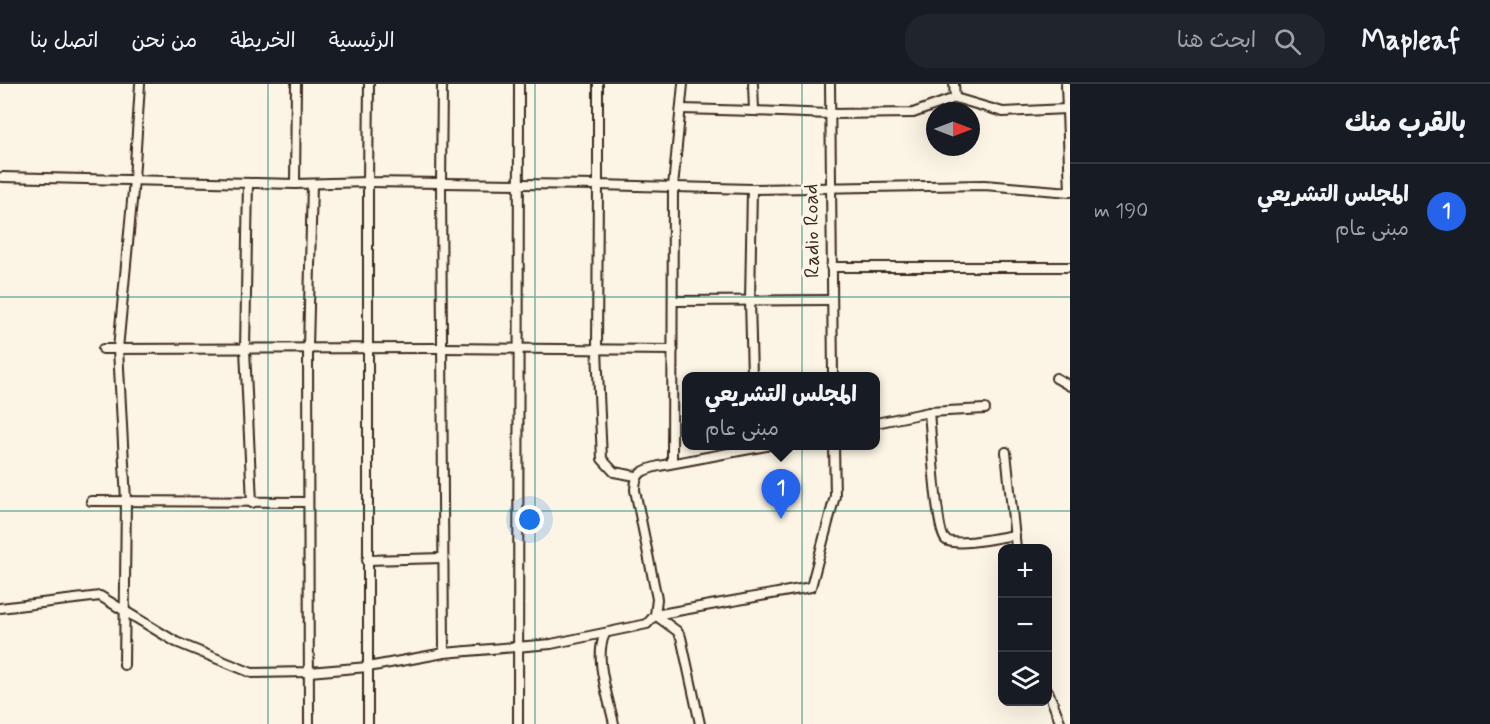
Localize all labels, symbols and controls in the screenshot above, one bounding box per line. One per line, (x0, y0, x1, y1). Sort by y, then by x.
search box (905, 14, 1325, 68)
text: Mapleaf (1361, 23, 1460, 60)
icon: search (1271, 25, 1304, 58)
text: اتصل بنا (30, 27, 98, 55)
text: من نحن (131, 27, 197, 55)
text: الخريطة (230, 27, 296, 55)
text: الرئيسية (329, 27, 395, 55)
text: ابحث هنا (1177, 27, 1256, 55)
north arrow (926, 102, 980, 156)
text: بالقرب منك (1345, 107, 1466, 141)
text: المجلس التشريعي (1257, 181, 1409, 209)
street label: Radio Road (797, 184, 827, 278)
text: 190 m (1094, 198, 1148, 225)
text: 1 (1442, 198, 1451, 225)
text: مبنى عام (1335, 216, 1409, 243)
popup (682, 372, 880, 450)
text: المجلس التشريعي (705, 381, 857, 409)
text: مبنى عام (705, 416, 779, 443)
pin: 1 (762, 470, 800, 519)
your location (515, 505, 544, 534)
map controls (998, 544, 1052, 706)
button: + (998, 544, 1052, 598)
button: − (998, 598, 1052, 652)
button: layers (998, 652, 1052, 706)

